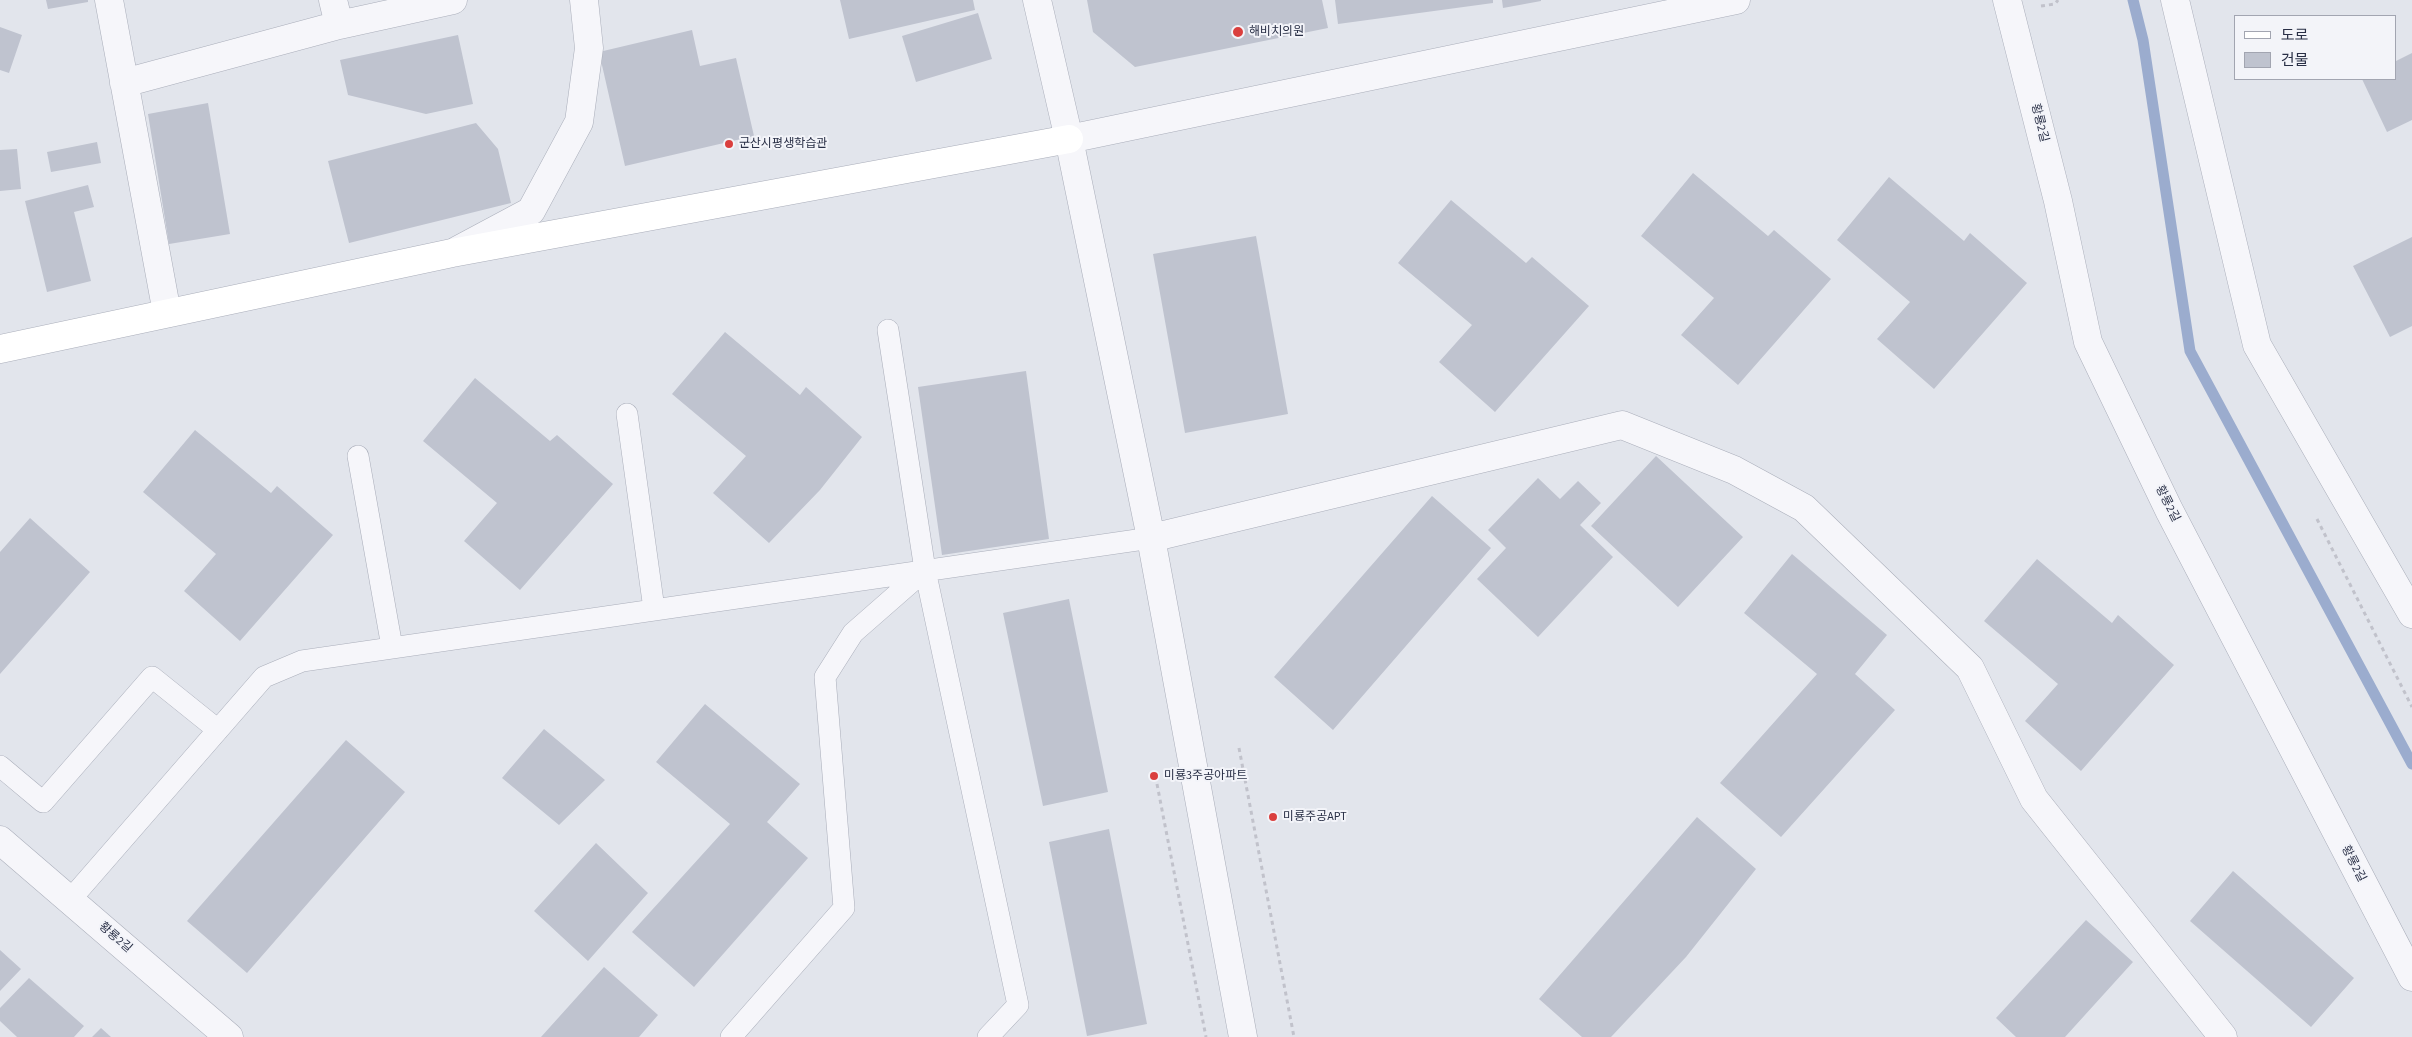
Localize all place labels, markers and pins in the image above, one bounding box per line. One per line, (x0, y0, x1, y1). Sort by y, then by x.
marker: 해비치의원 (1231, 25, 1245, 39)
place label: 해비치의원 (1249, 25, 1304, 39)
place label: 군산시평생학습관 (739, 137, 827, 151)
marker: 군산시평생학습관 (723, 138, 735, 150)
place label: 미룡3주공아파트 (1164, 769, 1247, 783)
marker: 미룡3주공아파트 (1148, 770, 1160, 782)
place label: 미룡주공APT (1283, 810, 1347, 824)
marker: 미룡주공APT (1267, 811, 1279, 823)

